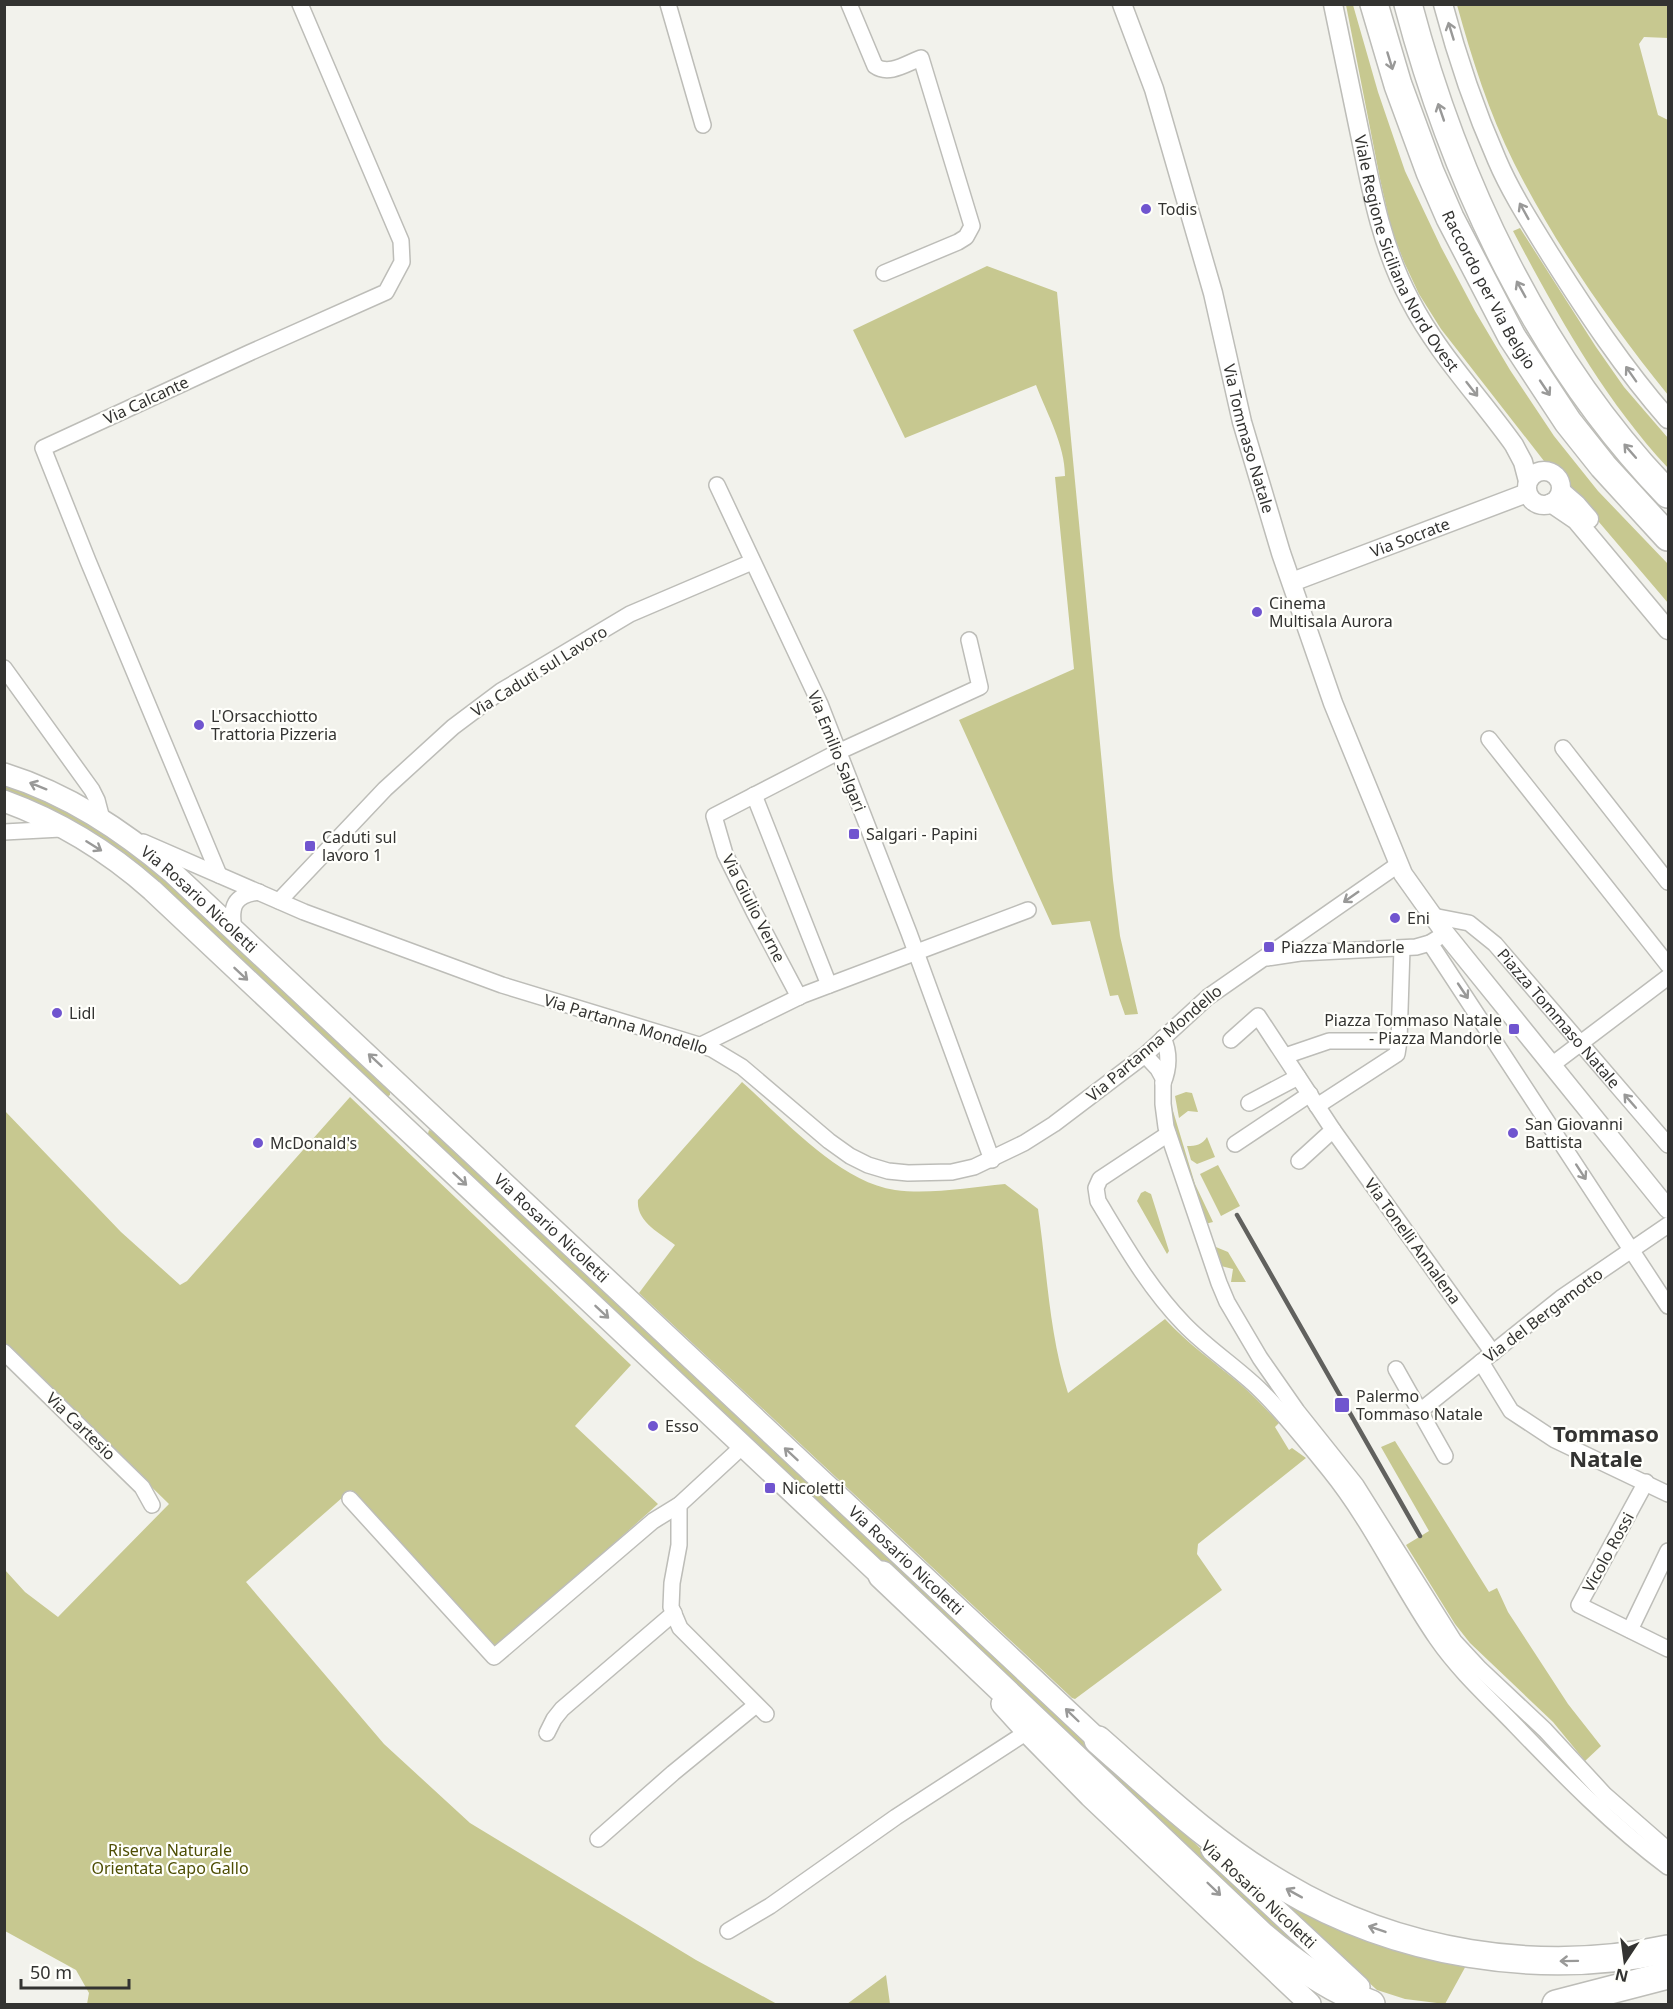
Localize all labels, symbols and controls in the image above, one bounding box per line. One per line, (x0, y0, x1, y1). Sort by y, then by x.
one-way arrow (1445, 22, 1456, 41)
one-way arrow (1385, 51, 1396, 70)
one-way arrow (1435, 103, 1446, 122)
street label: Viale Regione Siciliana Nord Ovest (1349, 133, 1464, 376)
place label: Todis (1158, 198, 1197, 220)
marker: Todis (1139, 202, 1153, 216)
one-way arrow (1518, 203, 1530, 220)
street label: Raccordo per Via Belgio (1437, 207, 1541, 373)
one-way arrow (1515, 281, 1527, 298)
street label: Via Tommaso Natale (1218, 362, 1280, 516)
one-way arrow (1625, 367, 1637, 383)
street label: Via Calcante (100, 371, 192, 429)
one-way arrow (1539, 379, 1551, 396)
one-way arrow (1466, 381, 1479, 397)
one-way arrow (1623, 443, 1636, 459)
street label: Via Socrate (1367, 512, 1453, 562)
place label: Cinema Multisala Aurora (1269, 592, 1393, 632)
marker: Cinema Multisala Aurora (1250, 605, 1264, 619)
street label: Via Caduti sul Lavoro (467, 620, 611, 722)
street label: Via Emilio Salgari (803, 687, 871, 815)
place label: L'Orsacchiotto Trattoria Pizzeria (211, 705, 337, 745)
marker: L'Orsacchiotto Trattoria Pizzeria (192, 718, 206, 732)
one-way arrow (30, 780, 48, 791)
place label: Salgari - Papini (866, 823, 978, 845)
place label: Caduti sul lavoro 1 (322, 826, 397, 866)
marker: Salgari - Papini (847, 827, 861, 841)
marker: Caduti sul lavoro 1 (303, 839, 317, 853)
one-way arrow (85, 840, 102, 852)
street label: Via Rosario Nicoletti (136, 840, 262, 958)
street label: Via Giulio Verne (717, 850, 791, 966)
one-way arrow (1343, 891, 1359, 903)
place label: Eni (1407, 907, 1430, 929)
marker: Eni (1388, 911, 1402, 925)
place label: Piazza Mandorle (1281, 936, 1405, 958)
marker: Piazza Mandorle (1262, 940, 1276, 954)
street label: Piazza Tommaso Natale (1492, 944, 1625, 1093)
one-way arrow (233, 966, 248, 980)
street label: Via Partanna Mondello (1082, 980, 1226, 1106)
one-way arrow (1457, 982, 1469, 999)
street label: Via Partanna Mondello (541, 989, 711, 1059)
place label: Lidl (69, 1002, 95, 1024)
marker: Lidl (50, 1006, 64, 1020)
place label: Piazza Tommaso Natale - Piazza Mandorle (1324, 1009, 1502, 1049)
marker: Piazza Tommaso Natale - Piazza Mandorle (1507, 1022, 1521, 1036)
one-way arrow (367, 1053, 382, 1068)
one-way arrow (1623, 1094, 1637, 1109)
place label: San Giovanni Battista (1525, 1113, 1623, 1153)
marker: San Giovanni Battista (1506, 1126, 1520, 1140)
place label: McDonald's (270, 1132, 357, 1154)
marker: McDonald's (251, 1136, 265, 1150)
one-way arrow (1575, 1163, 1587, 1180)
street label: Via Rosario Nicoletti (489, 1168, 614, 1287)
one-way arrow (452, 1172, 467, 1186)
street label: Via Tonelli Annalena (1360, 1174, 1466, 1308)
street label: Via del Bergamotto (1479, 1263, 1607, 1367)
one-way arrow (594, 1305, 609, 1319)
place label: Palermo Tommaso Natale (1356, 1385, 1483, 1425)
street label: Via Cartesio (41, 1387, 121, 1465)
marker: Palermo Tommaso Natale (1333, 1396, 1351, 1414)
place label: Esso (665, 1415, 699, 1437)
district label: Tommaso Natale (1553, 1418, 1659, 1473)
marker: Esso (646, 1419, 660, 1433)
one-way arrow (784, 1447, 799, 1461)
place label: Nicoletti (782, 1477, 844, 1499)
marker: Nicoletti (763, 1481, 777, 1495)
street label: Via Rosario Nicoletti (844, 1501, 969, 1619)
street label: Vicolo Rossi (1577, 1508, 1639, 1596)
one-way arrow (1065, 1708, 1080, 1723)
street label: Via Rosario Nicoletti (1197, 1835, 1321, 1953)
park label: Riserva Naturale Orientata Capo Gallo (91, 1839, 249, 1879)
one-way arrow (1206, 1882, 1221, 1896)
one-way arrow (1286, 1887, 1303, 1899)
one-way arrow (1369, 1923, 1387, 1934)
north arrow (1595, 1931, 1655, 1991)
scale bar (21, 1952, 129, 1990)
one-way arrow (1559, 1955, 1579, 1967)
text: 50 m (30, 1960, 72, 1984)
text: N (1613, 1963, 1630, 1988)

